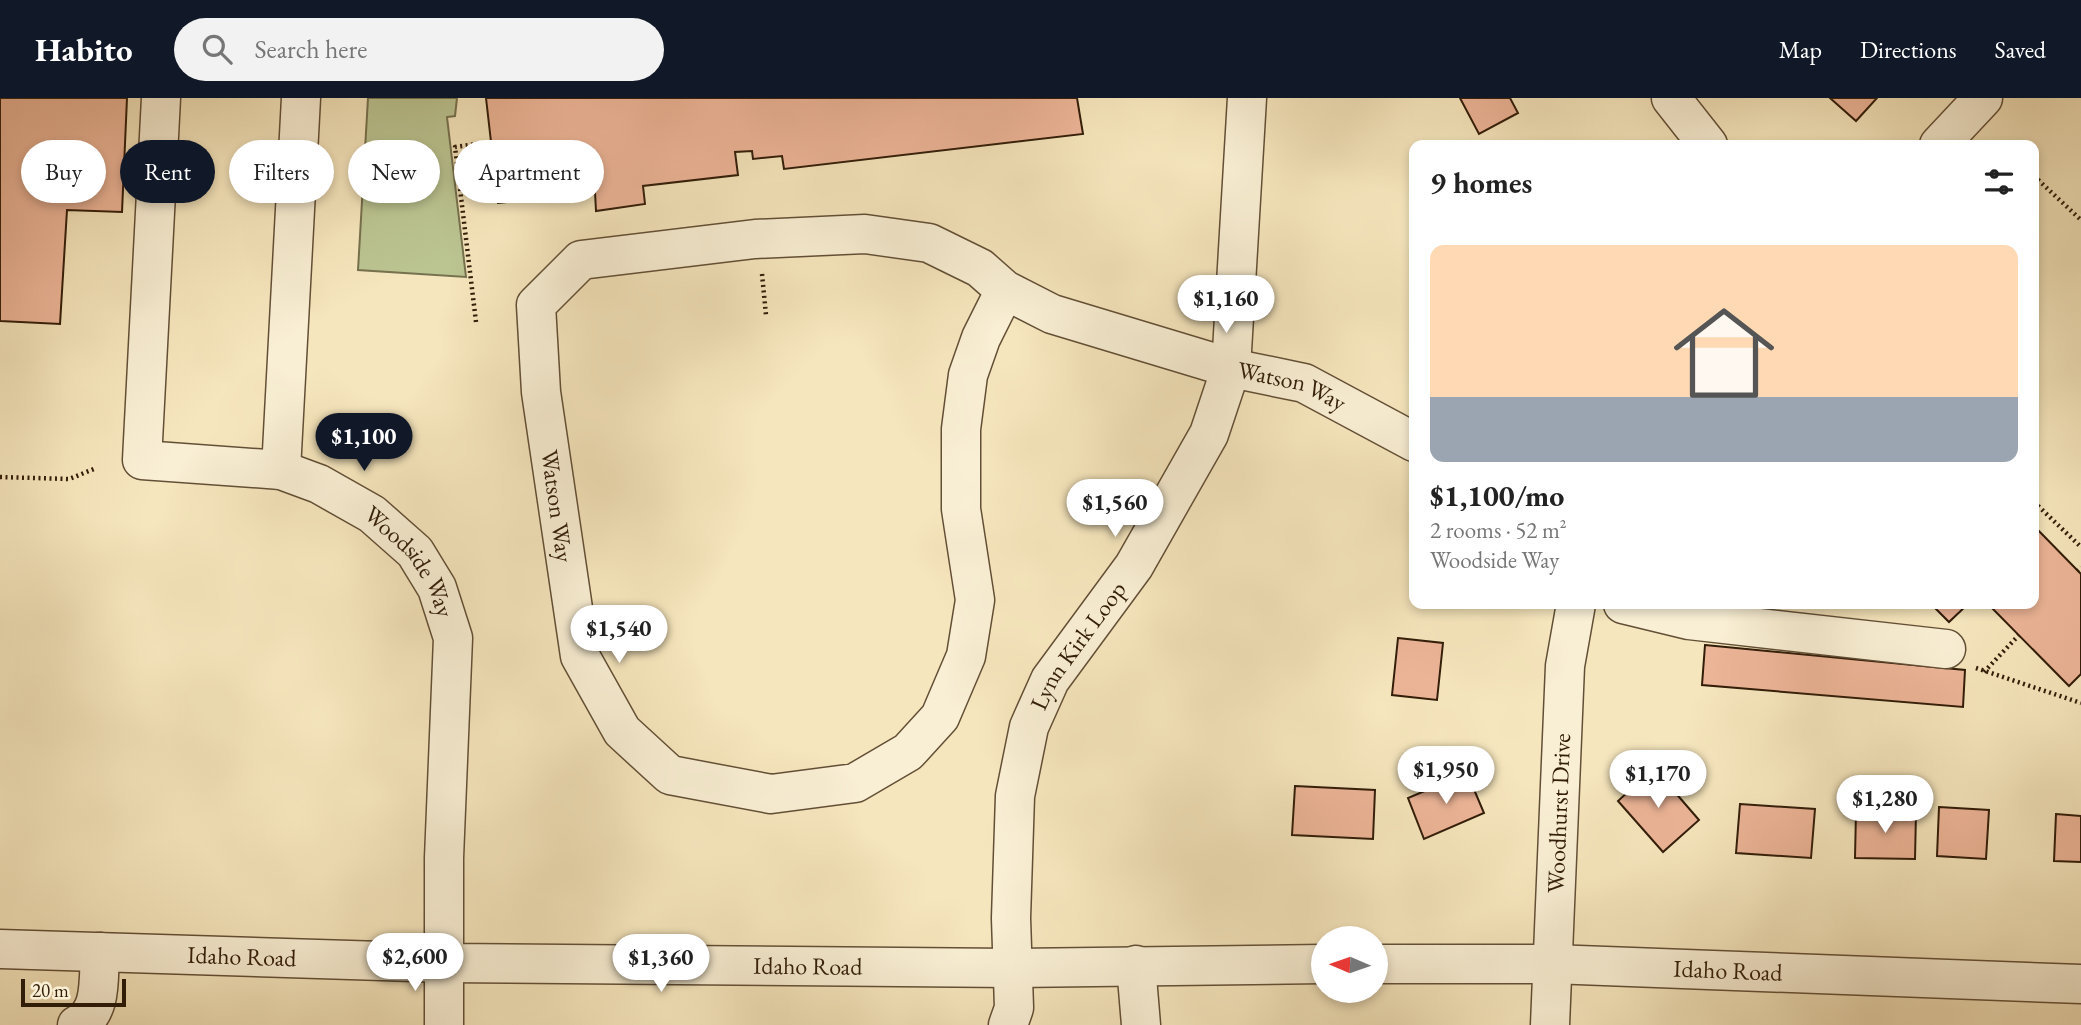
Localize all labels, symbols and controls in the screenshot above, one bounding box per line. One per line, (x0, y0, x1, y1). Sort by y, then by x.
search box (174, 18, 664, 81)
text: Habito (35, 28, 132, 71)
icon: search (198, 30, 236, 68)
text: Search here (254, 32, 367, 66)
text: Map (1779, 34, 1822, 65)
text: Directions (1860, 34, 1957, 65)
text: Saved (1995, 34, 2046, 65)
chip: Buy (21, 140, 106, 203)
chip: Rent (120, 140, 215, 203)
chip: Filters (229, 140, 334, 203)
chip: New (348, 140, 440, 203)
chip: Apartment (454, 140, 604, 203)
text: 9 homes (1430, 163, 1532, 202)
icon: filters (1980, 163, 2018, 201)
pin: $1,160 (1169, 275, 1283, 335)
text: $1,160 (1194, 283, 1258, 313)
icon: home (1661, 290, 1787, 416)
street label: Watson Way (1235, 354, 1352, 418)
pin: $1,100 (307, 414, 421, 473)
text: $1,100 (332, 421, 396, 451)
street label: Watson Way (534, 448, 581, 565)
text: $1,100/mo (1430, 476, 1564, 515)
pin: $1,560 (1058, 480, 1172, 539)
text: $1,560 (1083, 487, 1147, 517)
street label: Woodside Way (358, 498, 461, 621)
text: 2 rooms · 52 m² (1430, 515, 1567, 545)
text: Woodside Way (1430, 545, 1559, 575)
street label: Lynn Kirk Loop (1023, 575, 1133, 715)
pin: $1,540 (562, 606, 676, 665)
text: $1,540 (587, 613, 651, 643)
street label: Woodhurst Drive (1540, 733, 1577, 894)
pin: $1,950 (1389, 746, 1503, 806)
pin: $1,170 (1601, 750, 1715, 810)
text: $1,950 (1414, 754, 1478, 784)
text: $1,170 (1626, 758, 1690, 788)
pin: $1,280 (1828, 776, 1942, 835)
text: $1,280 (1853, 783, 1917, 813)
north arrow (1311, 926, 1388, 1003)
map controls (1311, 926, 1388, 1003)
pin: $2,600 (358, 934, 472, 993)
pin: $1,360 (604, 934, 718, 994)
street label: Idaho Road (187, 939, 298, 973)
text: $2,600 (383, 941, 447, 971)
text: $1,360 (629, 942, 693, 972)
street label: Idaho Road (753, 950, 863, 982)
street label: Idaho Road (1673, 953, 1784, 988)
scale bar (21, 976, 126, 1008)
text: 20 m (32, 978, 69, 1003)

